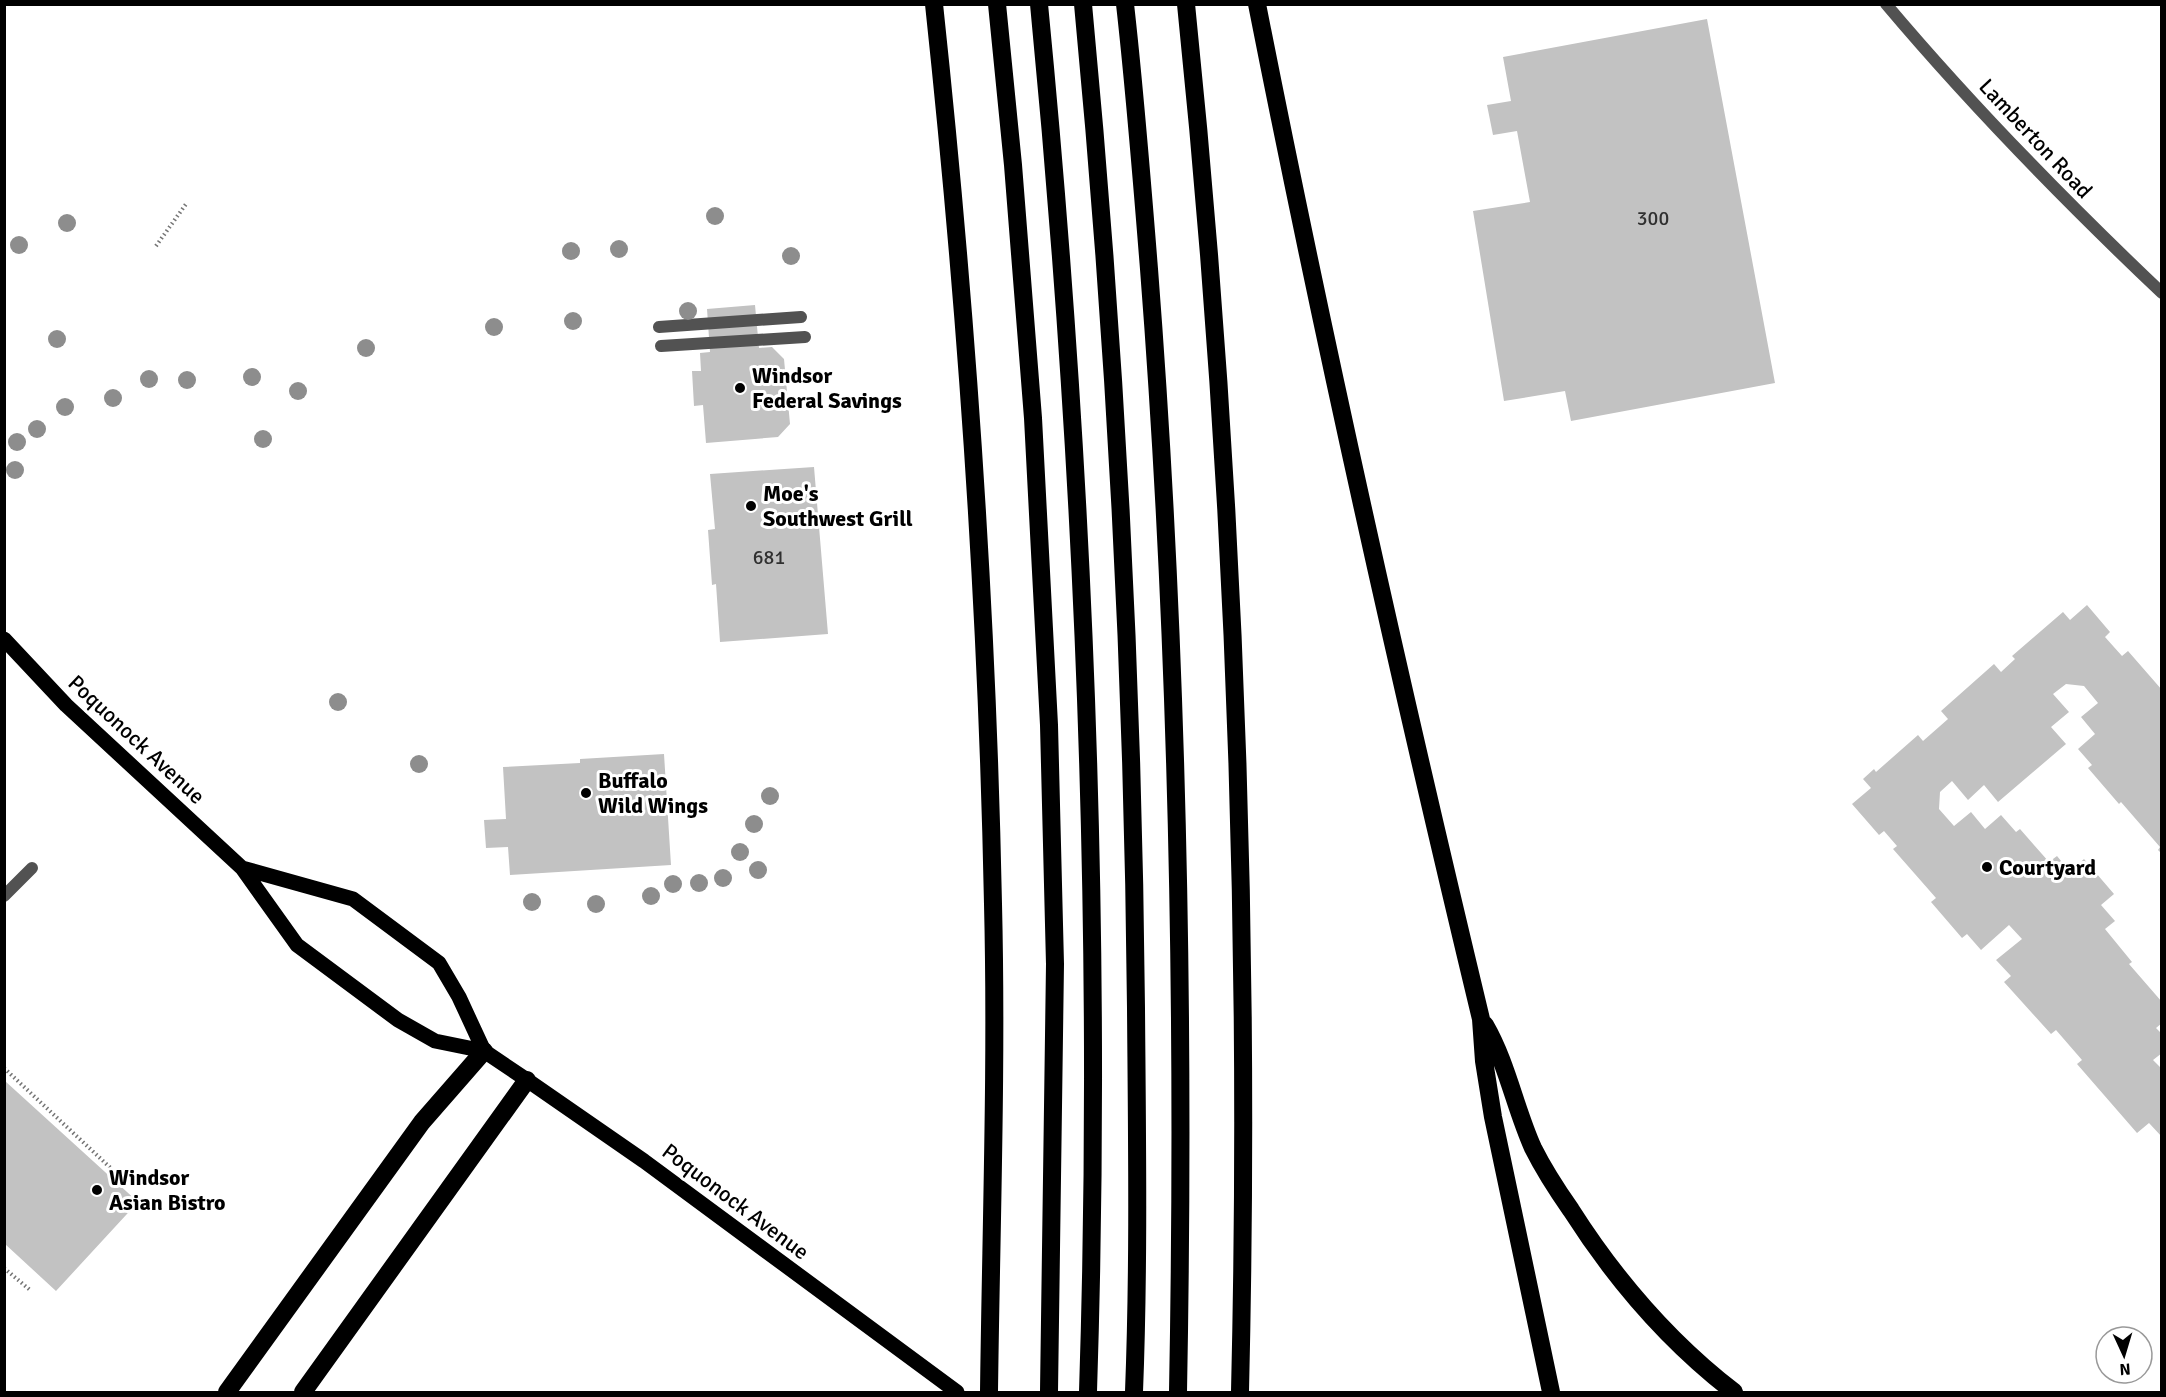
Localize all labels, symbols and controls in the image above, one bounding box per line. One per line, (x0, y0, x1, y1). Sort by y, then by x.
street label: Lamberton Road (1973, 73, 2098, 204)
house number: 300 (1637, 206, 1669, 231)
place label: Windsor Federal Savings (752, 362, 902, 414)
marker: Windsor Federal Savings (733, 381, 747, 395)
place label: Moe's Southwest Grill (763, 480, 913, 532)
marker: Moe's Southwest Grill (744, 499, 758, 513)
house number: 681 (753, 545, 785, 570)
street label: Poquonock Avenue (63, 669, 211, 810)
place label: Buffalo Wild Wings (598, 767, 708, 819)
marker: Buffalo Wild Wings (579, 786, 593, 800)
place label: Courtyard (1999, 854, 2096, 881)
marker: Courtyard (1980, 860, 1994, 874)
street label: Poquonock Avenue (657, 1137, 814, 1265)
place label: Windsor Asian Bistro (109, 1164, 226, 1216)
marker: Windsor Asian Bistro (90, 1183, 104, 1197)
north arrow (2094, 1325, 2154, 1385)
text: N (2119, 1359, 2131, 1379)

